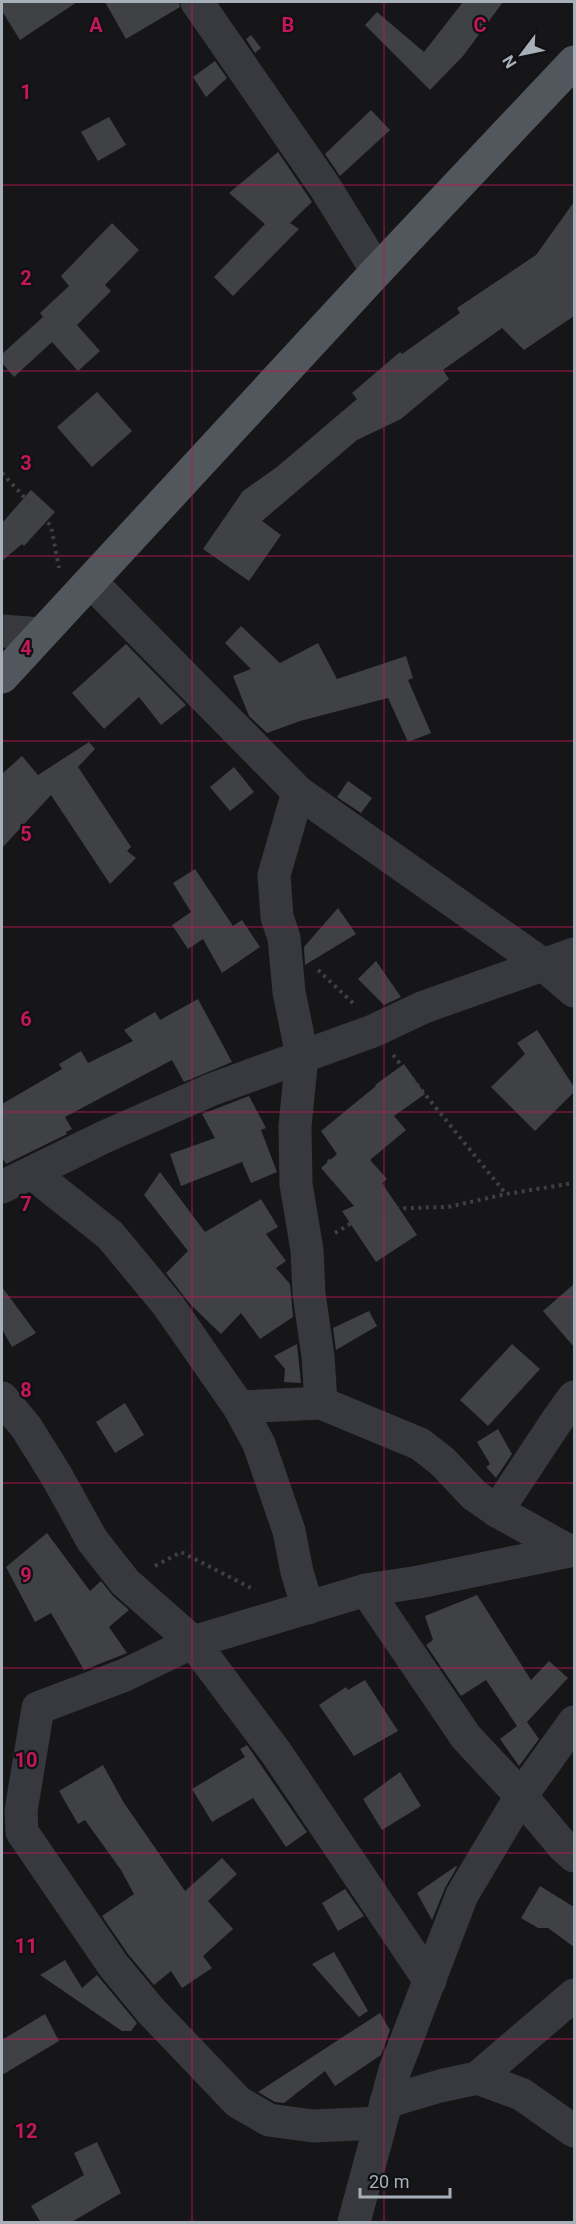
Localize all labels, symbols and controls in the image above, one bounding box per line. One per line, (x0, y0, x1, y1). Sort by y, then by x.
text: A (89, 13, 103, 37)
text: B (282, 13, 294, 37)
text: C (473, 13, 487, 37)
north arrow (492, 24, 552, 84)
text: N (499, 52, 521, 72)
text: 1 (20, 80, 32, 104)
text: 2 (20, 266, 32, 290)
text: 3 (20, 451, 32, 475)
text: 4 (20, 636, 32, 660)
text: 5 (20, 822, 32, 846)
text: 6 (20, 1007, 32, 1031)
text: 7 (20, 1192, 32, 1216)
text: 8 (20, 1378, 32, 1402)
text: 9 (20, 1563, 32, 1587)
text: 10 (15, 1748, 37, 1772)
text: 11 (15, 1934, 37, 1958)
text: 12 (15, 2119, 37, 2143)
scale bar (360, 2161, 450, 2199)
text: 20 m (369, 2171, 409, 2192)

